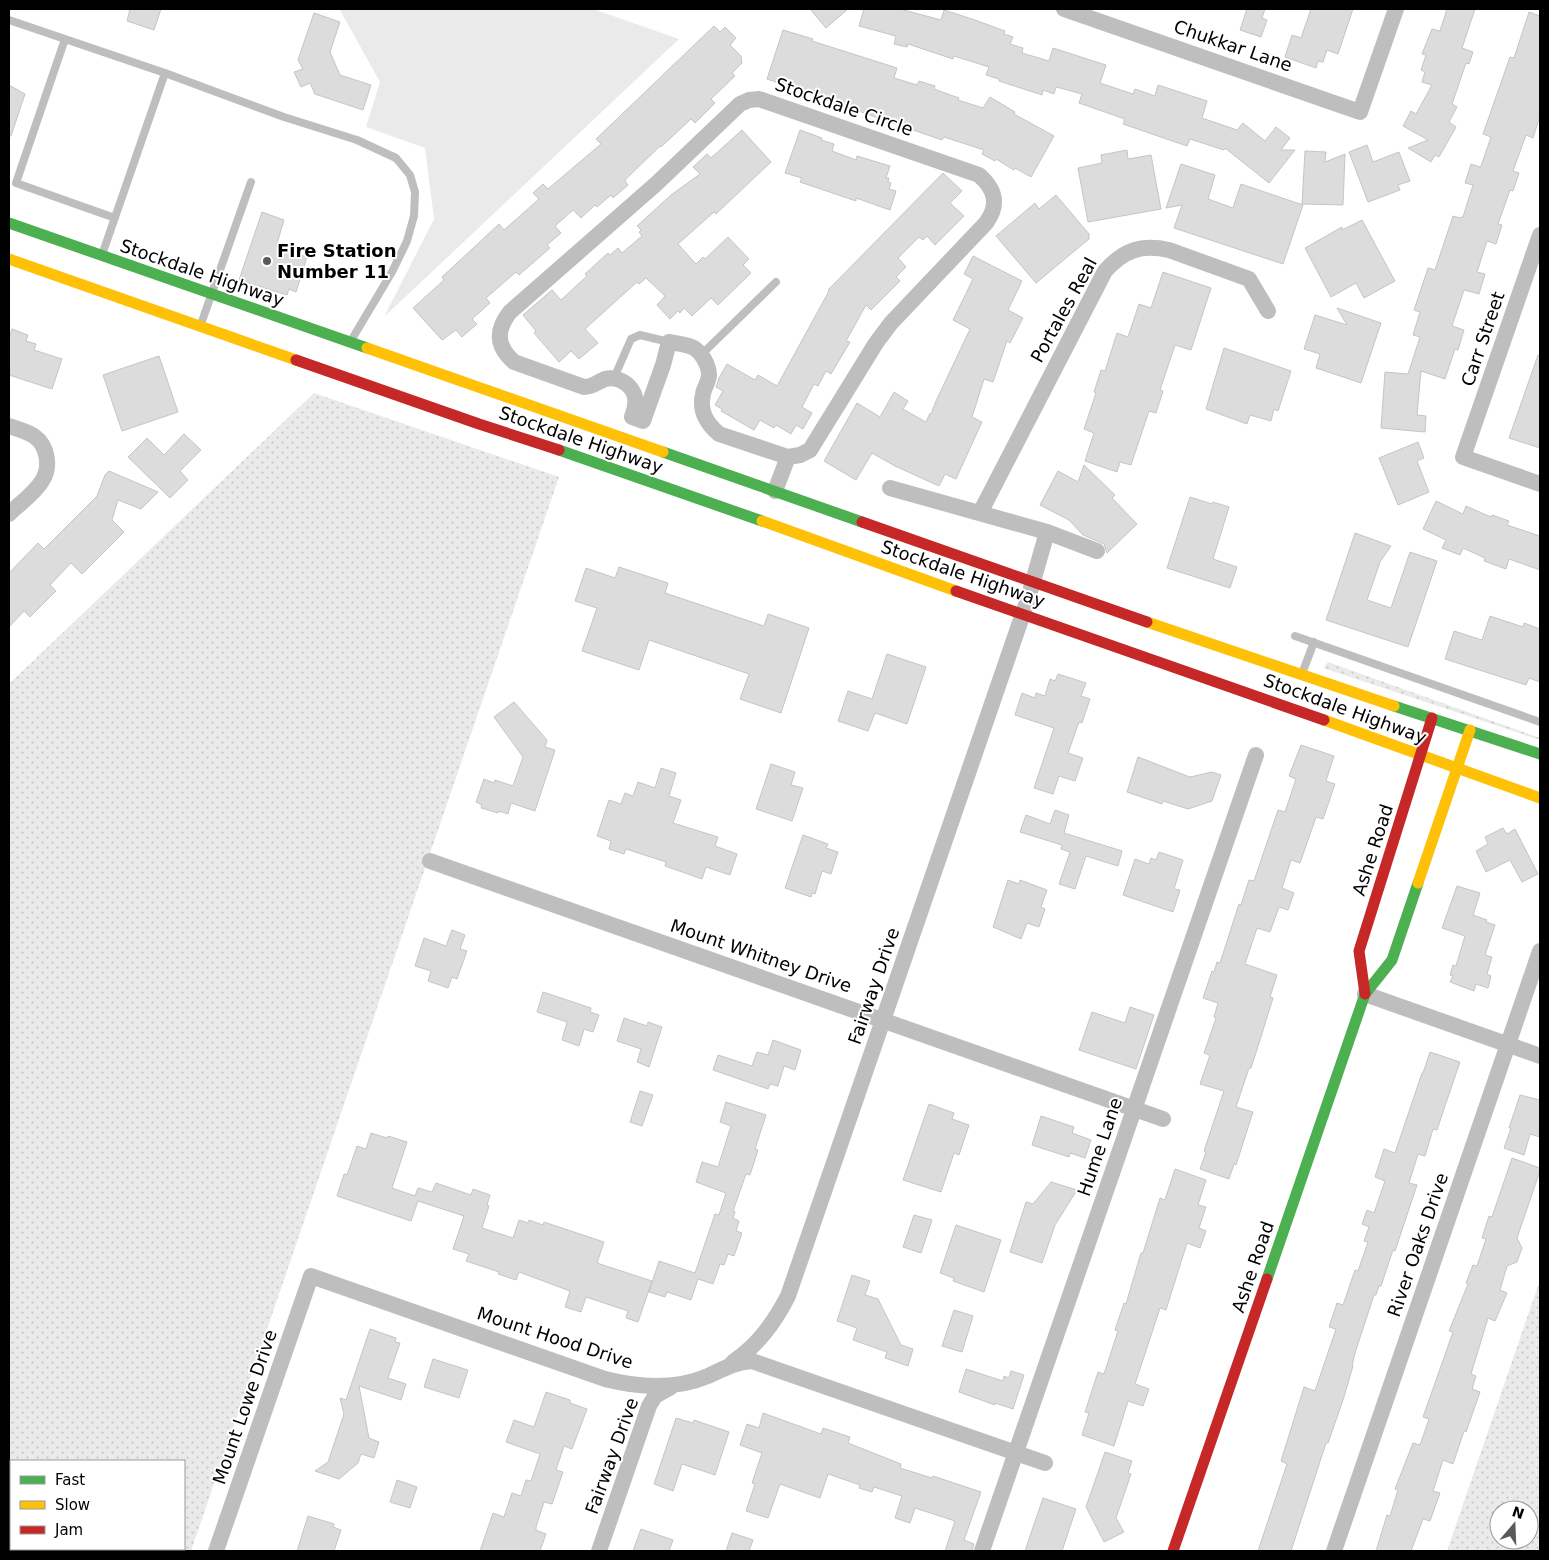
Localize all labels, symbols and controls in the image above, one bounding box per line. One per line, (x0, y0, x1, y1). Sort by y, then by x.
street label: Chukkar Lane (1171, 15, 1295, 76)
street label: Stockdale Circle (772, 73, 916, 140)
street label: Stockdale Highway (118, 235, 287, 311)
place label: Fire Station Number 11 (277, 240, 397, 282)
street label: Portales Real (1026, 254, 1101, 366)
marker: Fire Station Number 11 (261, 255, 273, 267)
street label: Carr Street (1457, 289, 1508, 389)
street label: Stockdale Highway (497, 402, 666, 478)
street label: Stockdale Highway (879, 536, 1048, 612)
street label: Stockdale Highway (1261, 669, 1430, 748)
street label: Ashe Road (1348, 801, 1397, 898)
street label: Mount Whitney Drive (668, 915, 855, 996)
street label: Fairway Drive (844, 925, 903, 1047)
street label: Hume Lane (1073, 1095, 1126, 1199)
street label: River Oaks Drive (1383, 1170, 1452, 1320)
street label: Ashe Road (1227, 1218, 1278, 1315)
street label: Mount Hood Drive (474, 1302, 636, 1373)
street label: Mount Lowe Drive (208, 1327, 281, 1487)
street label: Fairway Drive (581, 1395, 642, 1517)
legend (10, 1460, 185, 1550)
text: Fast (55, 1471, 85, 1489)
text: Slow (55, 1496, 90, 1514)
north arrow (1489, 1500, 1539, 1550)
text: N (1510, 1503, 1526, 1522)
text: Jam (54, 1521, 83, 1539)

